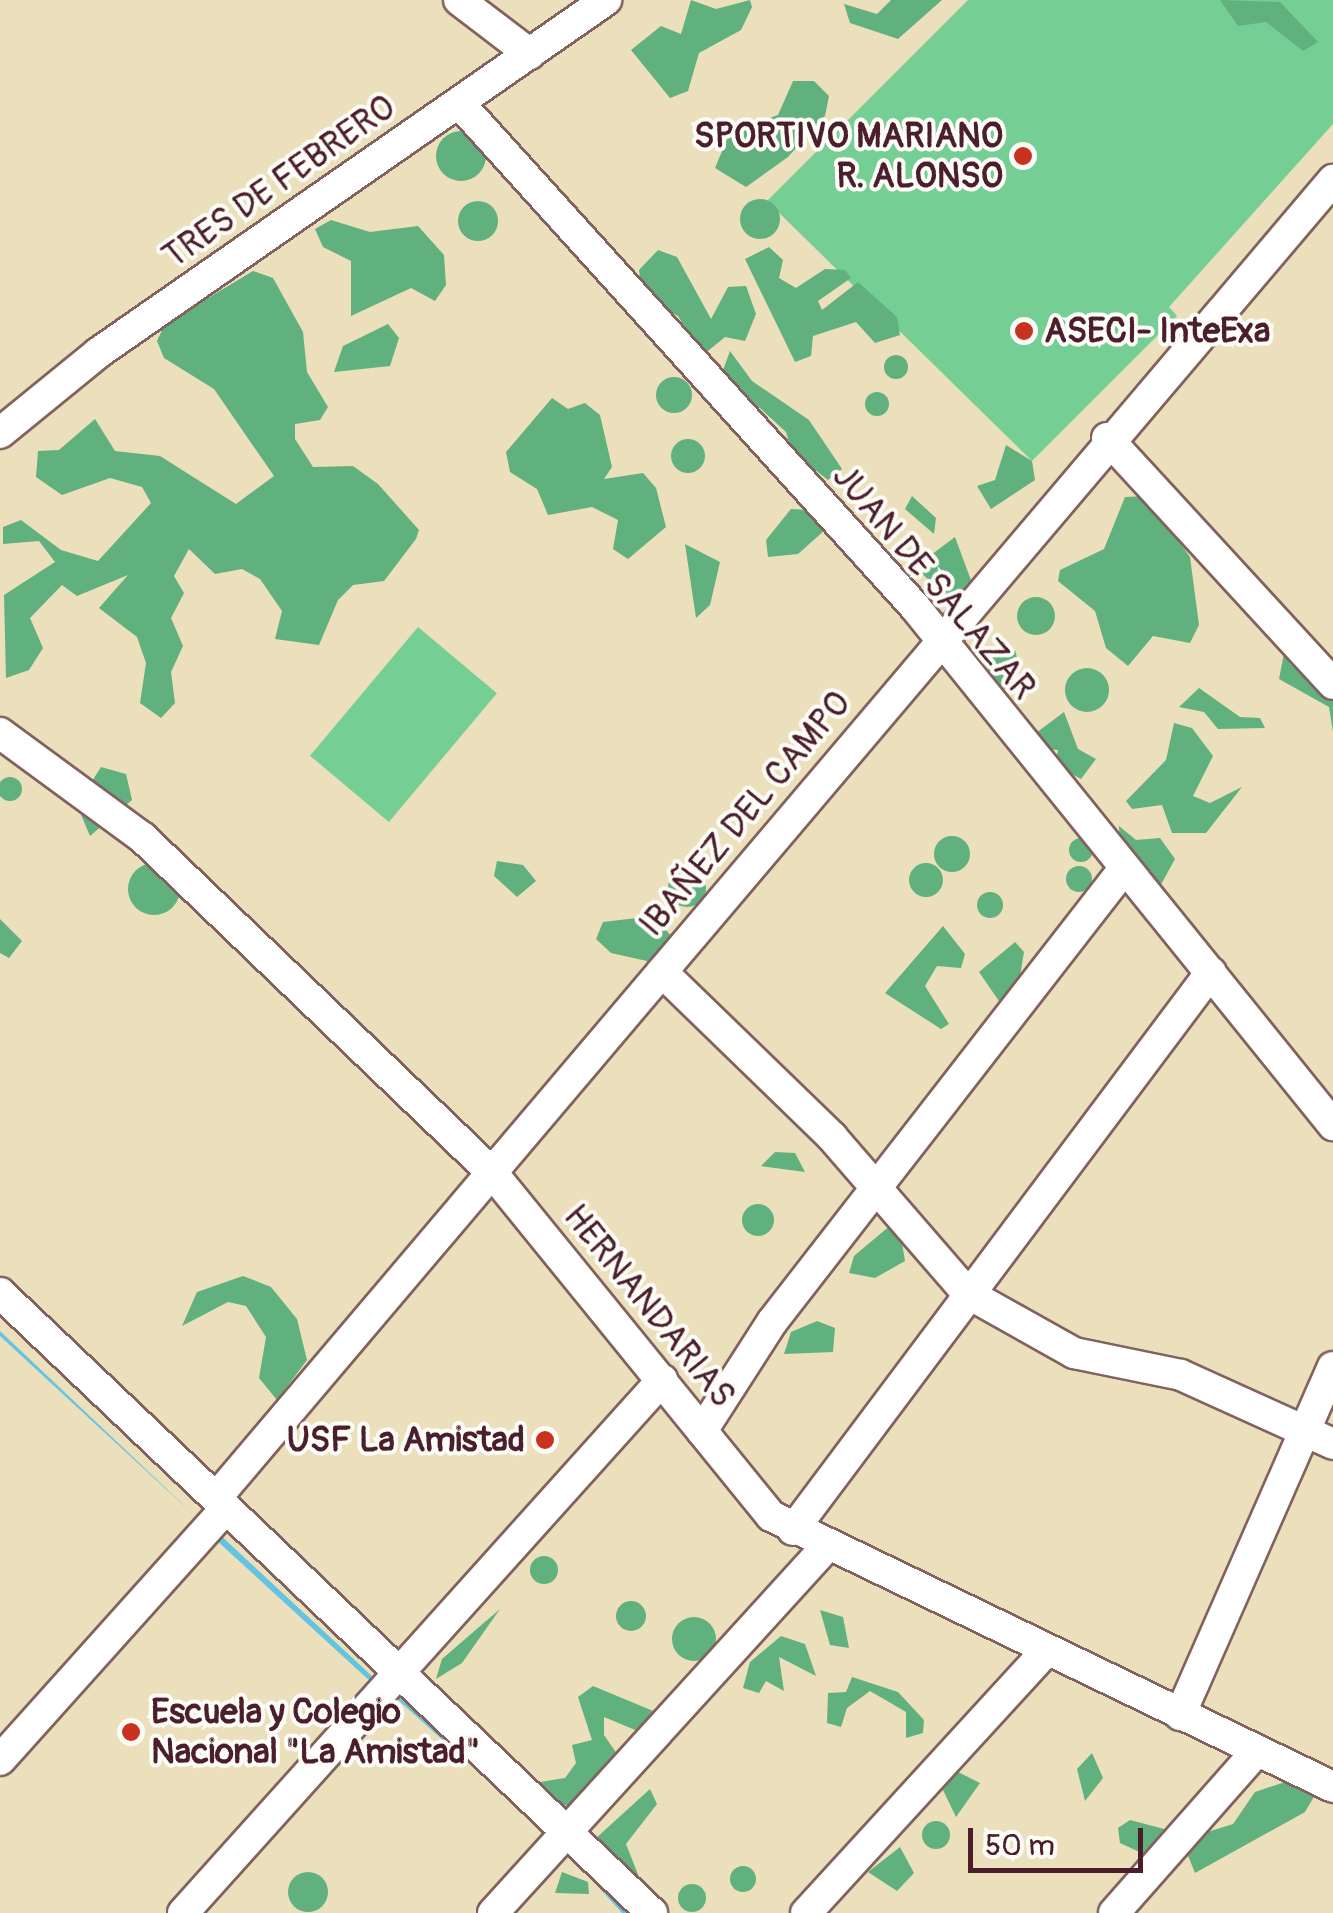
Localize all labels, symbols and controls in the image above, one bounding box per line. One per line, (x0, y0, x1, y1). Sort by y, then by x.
street label: TRES DE FEBRERO (155, 86, 403, 278)
place label: SPORTIVO MARIANO R. ALONSO (694, 115, 1003, 197)
marker: SPORTIVO MARIANO R. ALONSO (1012, 145, 1034, 167)
place label: ASECI- InteExa (1044, 310, 1270, 352)
marker: ASECI- InteExa (1013, 320, 1035, 342)
street label: JUAN DE SALAZAR (823, 456, 1045, 708)
street label: IBAÑEZ DEL CAMPO (630, 683, 860, 945)
street label: HERNANDARIAS (554, 1196, 744, 1416)
place label: USF La Amistad (287, 1419, 525, 1461)
marker: USF La Amistad (534, 1429, 556, 1451)
place label: Escuela y Colegio Nacional "La Amistad" (151, 1691, 480, 1773)
marker: Escuela y Colegio Nacional "La Amistad" (120, 1721, 142, 1743)
scale bar (973, 1808, 1148, 1870)
text: 50 m (985, 1827, 1055, 1864)

